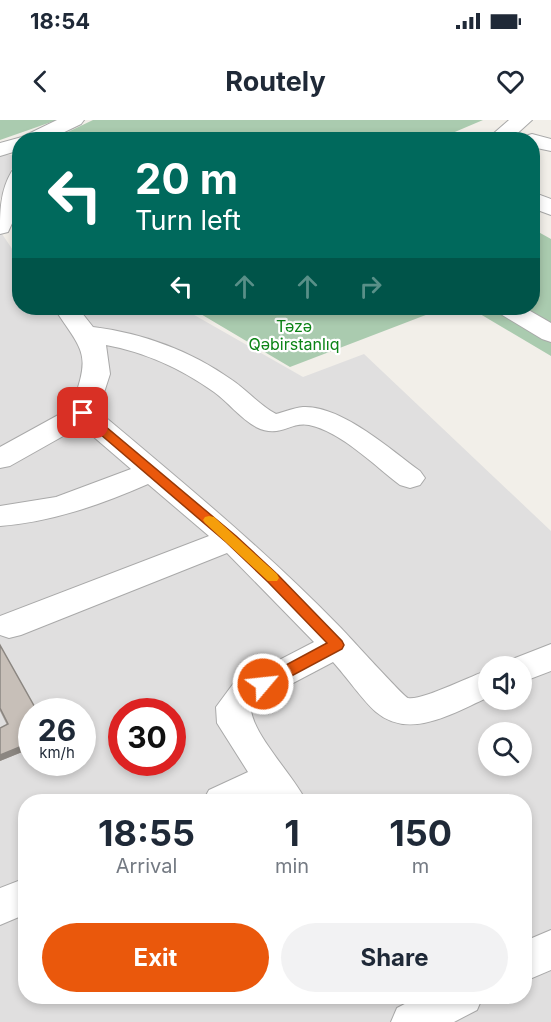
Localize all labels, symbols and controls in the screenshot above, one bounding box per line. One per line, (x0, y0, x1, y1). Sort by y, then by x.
text: 18:54 (30, 8, 90, 34)
icon: back (24, 65, 57, 98)
text: Routely (225, 65, 326, 98)
icon: heart (494, 65, 527, 98)
text: 20 m (135, 153, 238, 204)
icon: left (36, 156, 114, 234)
text: Turn left (135, 204, 241, 237)
icon: left (165, 270, 198, 303)
icon: ahead (228, 270, 261, 303)
icon: ahead (291, 270, 324, 303)
icon: right (354, 270, 387, 303)
park label: Təzə Qəbirstanlıq (249, 316, 340, 354)
pin (57, 387, 108, 438)
icon: arrive (66, 396, 99, 429)
position arrow (231, 652, 295, 716)
map controls (478, 656, 532, 776)
button: sound (478, 656, 532, 710)
speed limit sign: 30 (108, 698, 186, 776)
text: 26 (38, 712, 76, 748)
button: search (478, 722, 532, 776)
text: km/h (39, 743, 75, 762)
text: 18:55 (98, 811, 195, 855)
text: 1 (284, 811, 300, 855)
text: 150 (389, 811, 452, 855)
text: Arrival (116, 854, 177, 878)
text: min (275, 854, 309, 878)
text: m (412, 854, 429, 878)
button: Exit (42, 923, 269, 992)
button: Share (281, 923, 508, 992)

